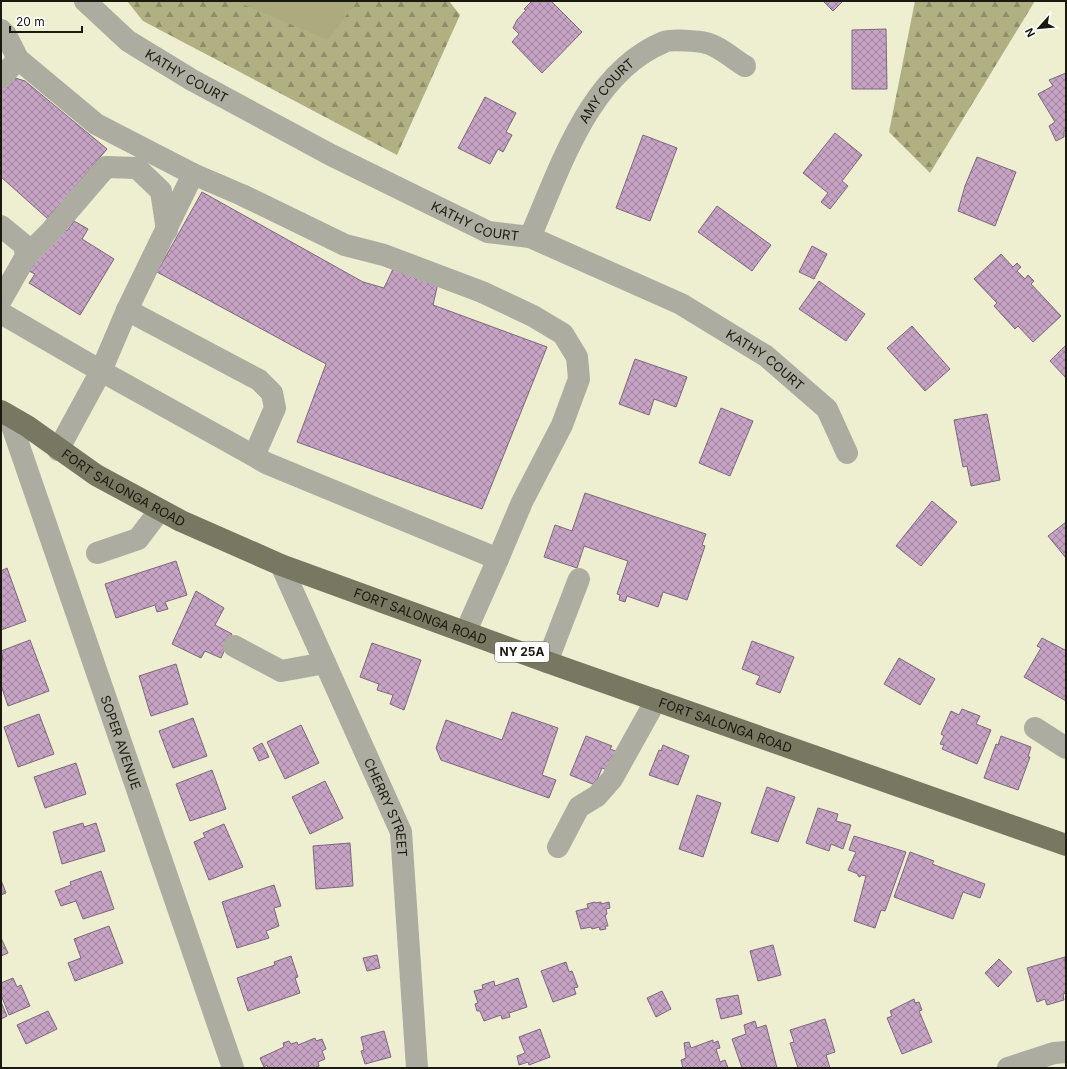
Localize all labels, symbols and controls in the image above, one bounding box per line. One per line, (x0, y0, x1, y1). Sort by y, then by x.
scale bar (10, 8, 82, 34)
north arrow (1019, 8, 1059, 48)
text: 20 m (16, 14, 45, 29)
text: N (1022, 26, 1038, 39)
street label: KATHY COURT (142, 45, 231, 106)
street label: AMY COURT (575, 55, 637, 126)
street label: KATHY COURT (429, 198, 520, 244)
street label: KATHY COURT (723, 326, 807, 393)
street label: FORT SALONGA ROAD (59, 445, 188, 530)
street label: FORT SALONGA ROAD (352, 584, 489, 647)
road number: NY 25A (495, 642, 549, 662)
street label: SOPER AVENUE (97, 693, 145, 792)
street label: FORT SALONGA ROAD (657, 694, 794, 756)
street label: CHERRY STREET (361, 755, 411, 857)

